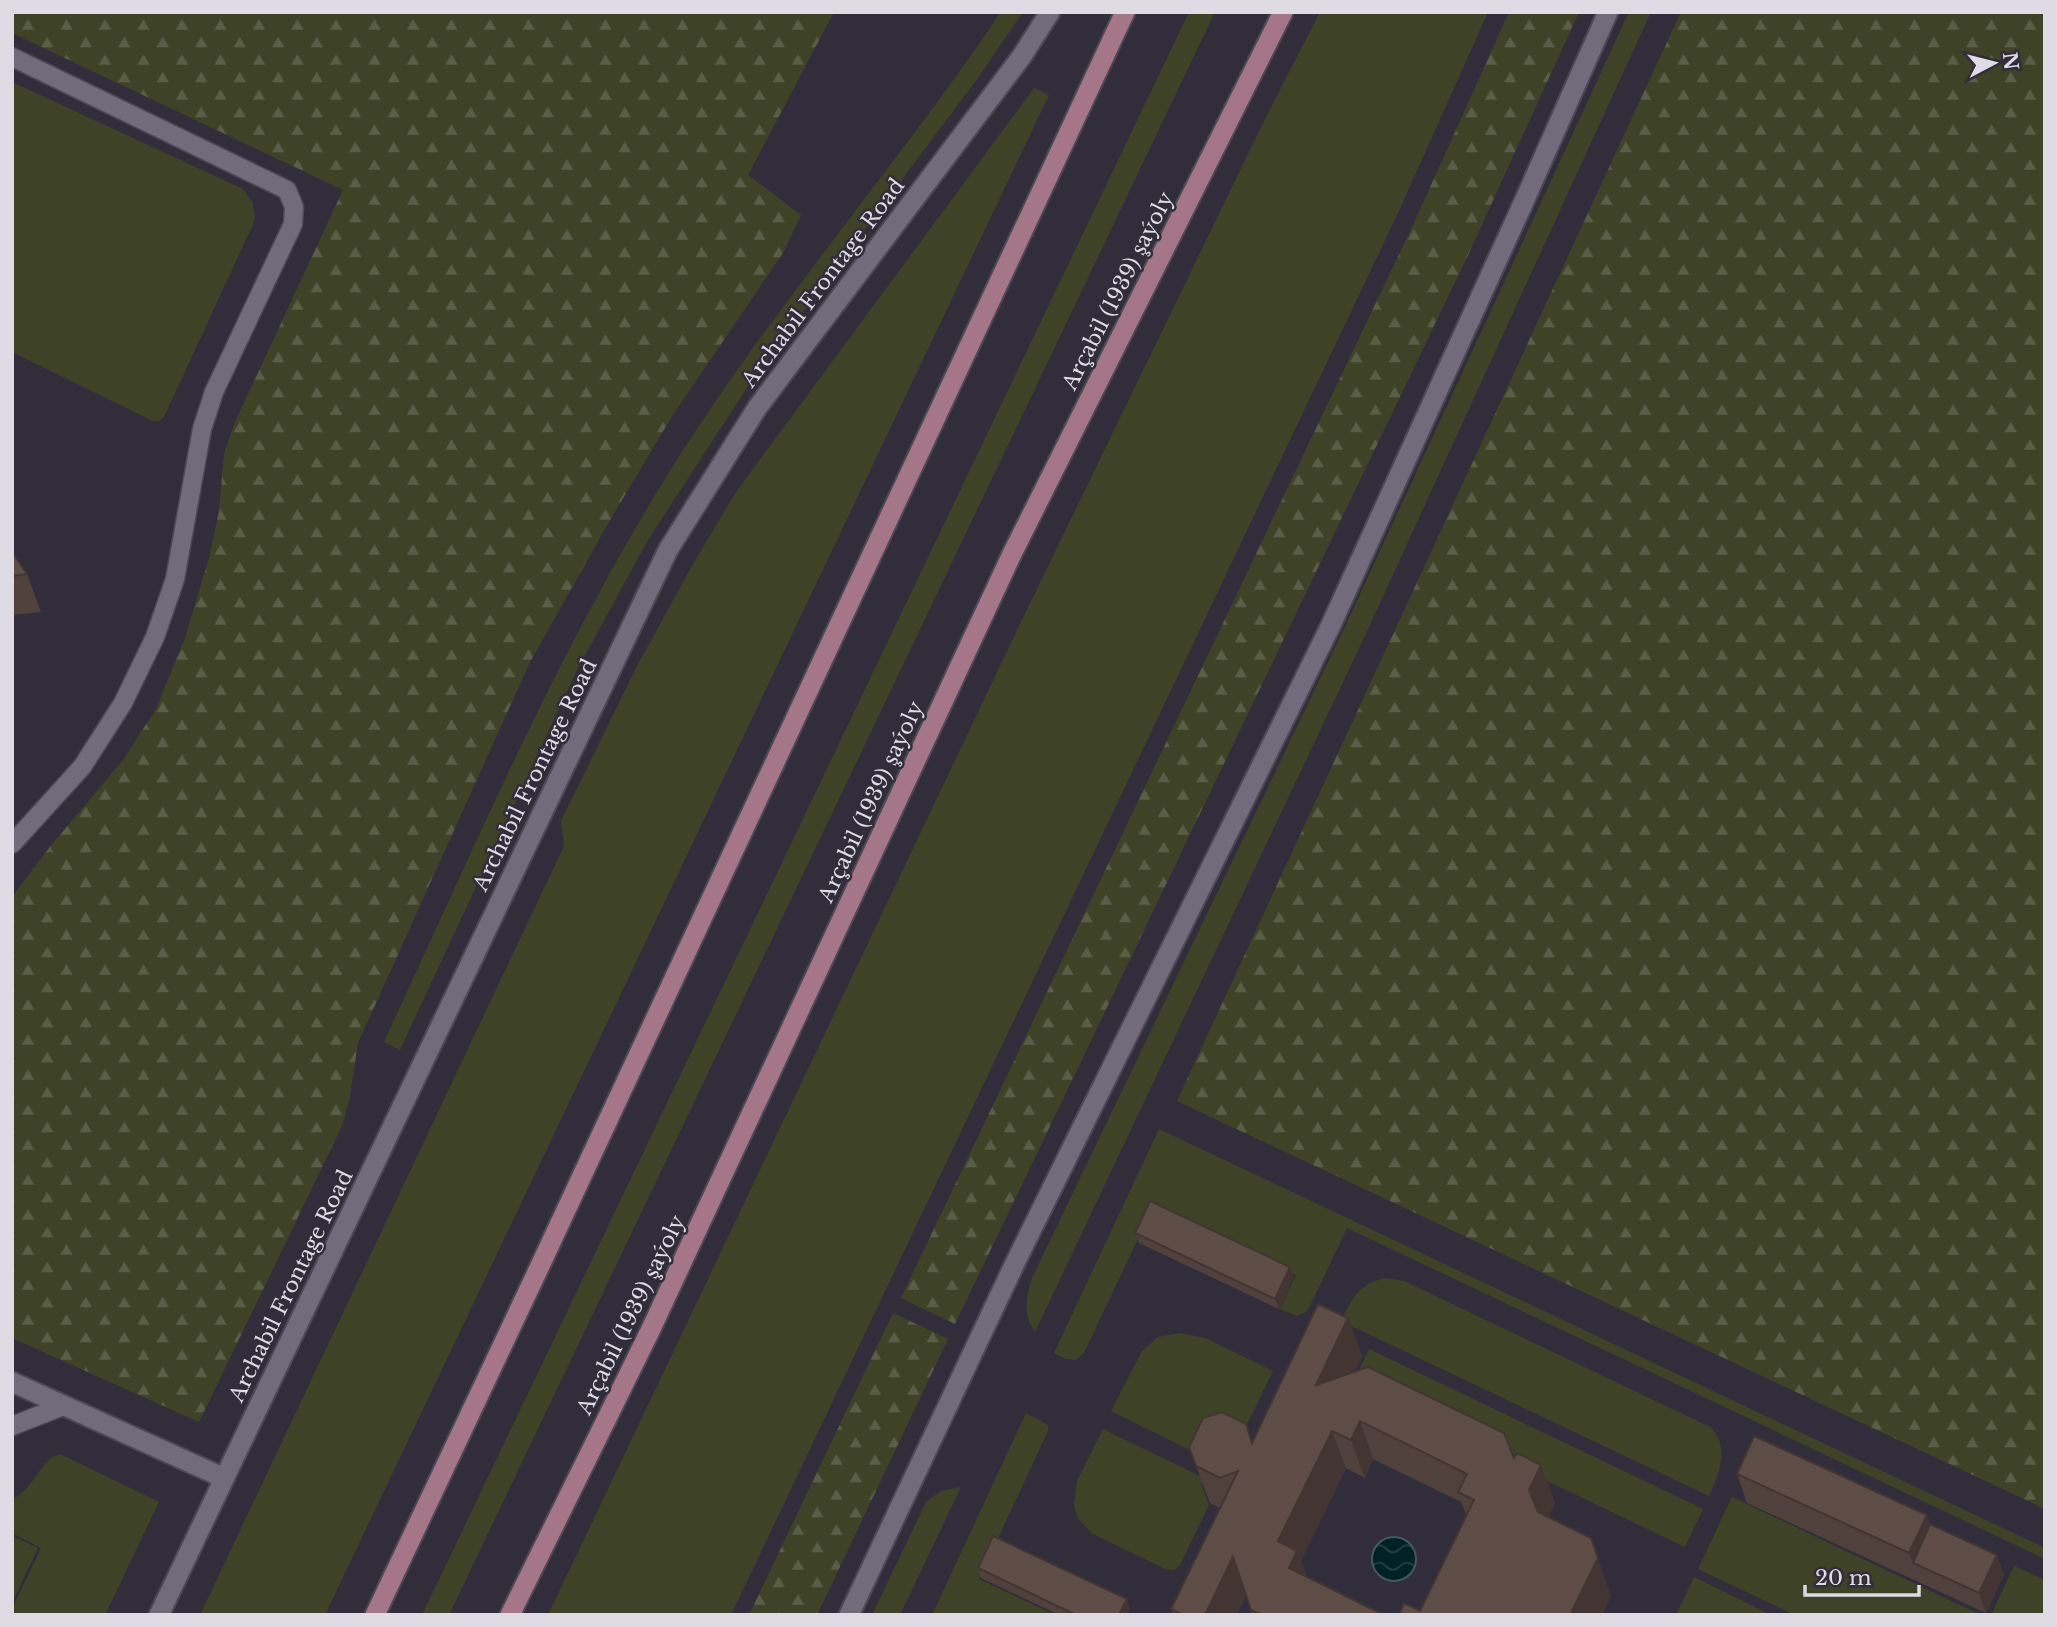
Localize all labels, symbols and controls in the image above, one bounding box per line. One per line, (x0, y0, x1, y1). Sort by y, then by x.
north arrow (1959, 28, 2029, 98)
text: N (1998, 51, 2023, 71)
street label: Archabil Frontage Road (735, 173, 910, 393)
street label: Arçabil (1939) şaýoly (1056, 187, 1180, 395)
street label: Archabil Frontage Road (467, 655, 603, 896)
street label: Arçabil (1939) şaýoly (813, 697, 929, 908)
street label: Archabil Frontage Road (223, 1166, 359, 1407)
street label: Arçabil (1939) şaýoly (571, 1210, 691, 1420)
scale bar (1805, 1554, 1919, 1598)
text: 20 m (1815, 1565, 1872, 1591)

